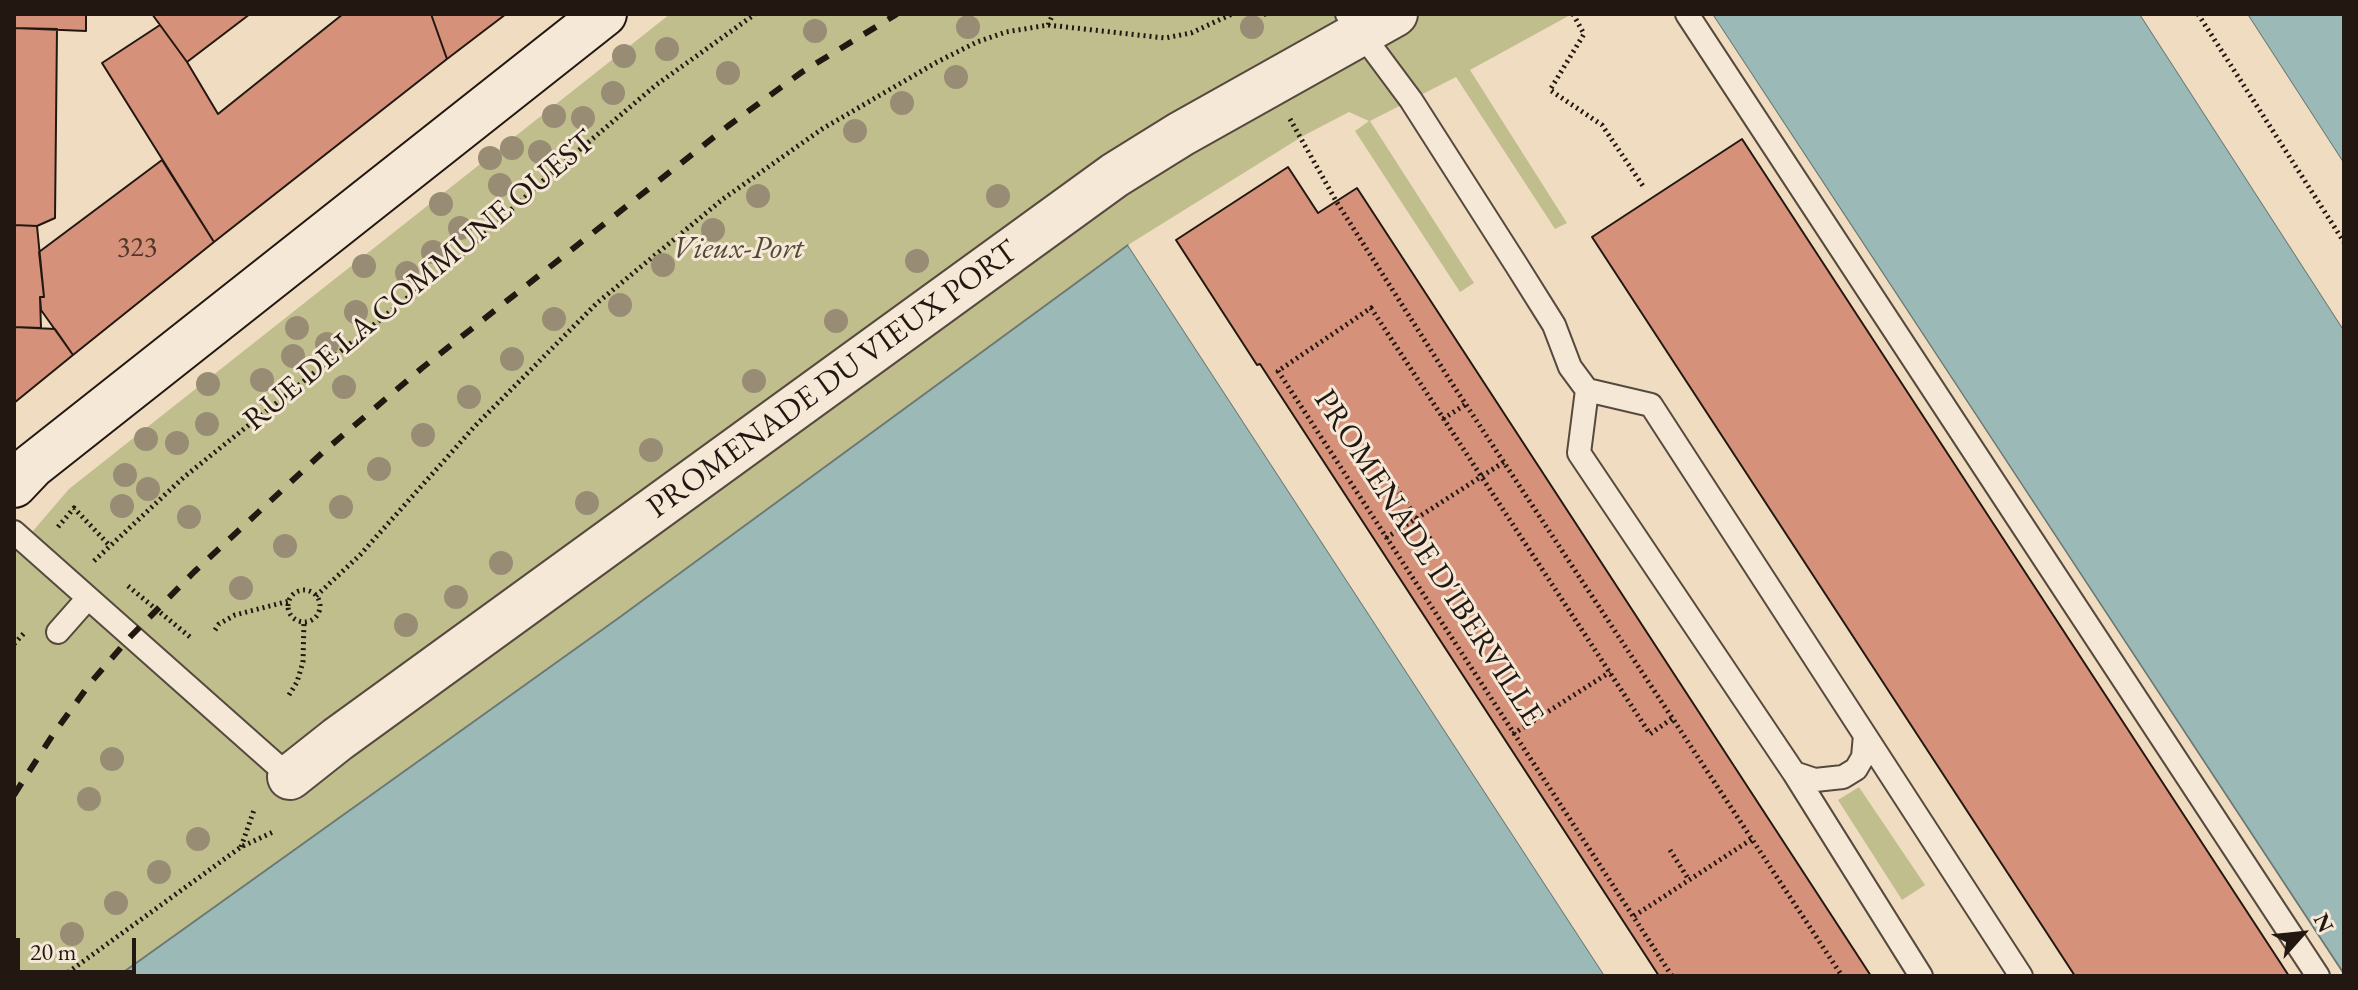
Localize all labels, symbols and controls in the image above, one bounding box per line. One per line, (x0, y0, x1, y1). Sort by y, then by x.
street label: RUE DE LA COMMUNE OUEST (236, 123, 604, 439)
park label: Vieux-Port (672, 230, 804, 268)
house number: 323 (117, 231, 157, 265)
street label: PROMENADE DU VIEUX PORT (640, 233, 1026, 527)
street label: PROMENADE D'IBERVILLE (1305, 383, 1551, 733)
north arrow (2262, 894, 2342, 974)
text: N (2307, 908, 2341, 937)
scale bar (20, 922, 140, 972)
text: 20 m (30, 936, 77, 967)

